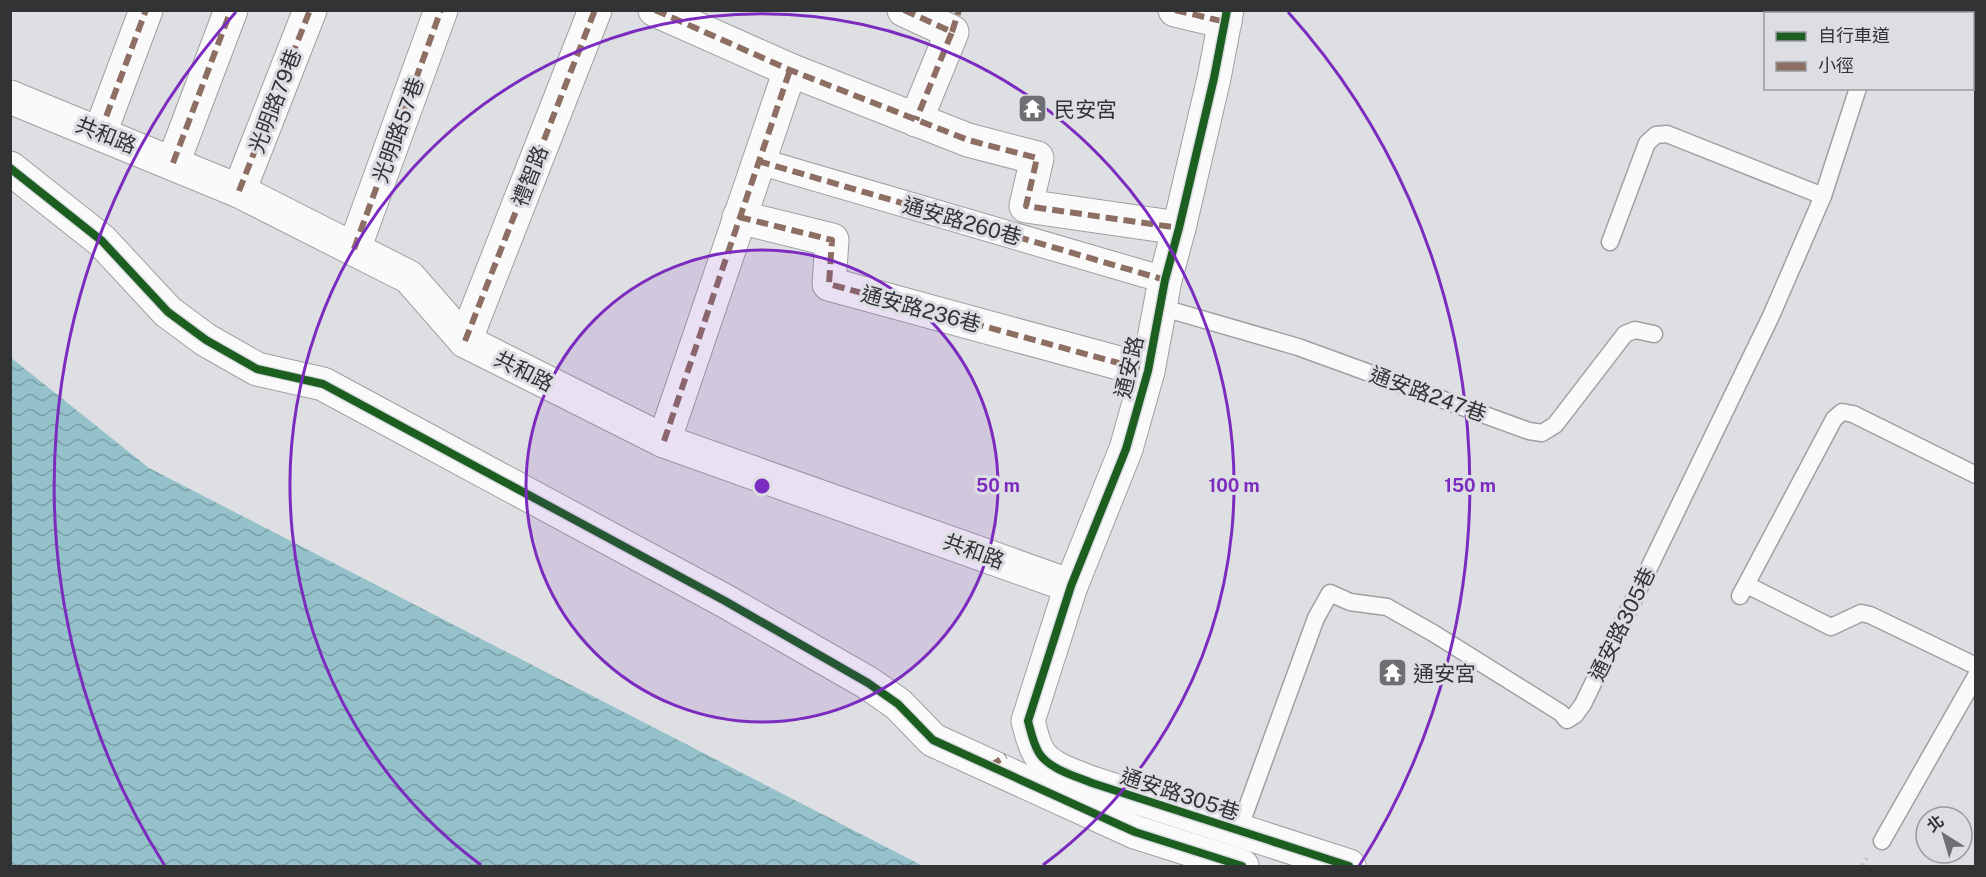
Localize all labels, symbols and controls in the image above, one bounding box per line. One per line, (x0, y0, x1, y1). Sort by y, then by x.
legend (1764, 12, 1974, 90)
text: 自行車道 (1818, 25, 1890, 46)
street label: 光明路79巷 (244, 45, 306, 157)
text: 小徑 (1818, 55, 1854, 76)
street label: 光明路57巷 (367, 74, 429, 186)
temple icon: 民安宮 (1017, 93, 1049, 125)
place label: 民安宮 (1054, 97, 1117, 122)
street label: 共和路 (72, 112, 140, 158)
street label: 禮智路 (507, 142, 553, 210)
street label: 通安路260巷 (900, 192, 1024, 250)
street label: 通安路236巷 (859, 281, 983, 337)
street label: 通安路 (1110, 333, 1148, 401)
street label: 共和路 (490, 346, 558, 396)
street label: 通安路247巷 (1366, 361, 1490, 427)
text: 50 m (976, 475, 1020, 496)
text: 100 m (1208, 475, 1260, 496)
text: 150 m (1444, 475, 1496, 496)
centre of rings (752, 476, 772, 496)
street label: 共和路 (940, 528, 1008, 574)
street label: 通安路305巷 (1584, 563, 1660, 685)
temple icon: 通安宮 (1376, 657, 1408, 689)
place label: 通安宮 (1413, 661, 1476, 686)
street label: 通安路305巷 (1117, 763, 1243, 825)
north arrow (1914, 805, 1974, 865)
text: 北 (1923, 811, 1947, 836)

